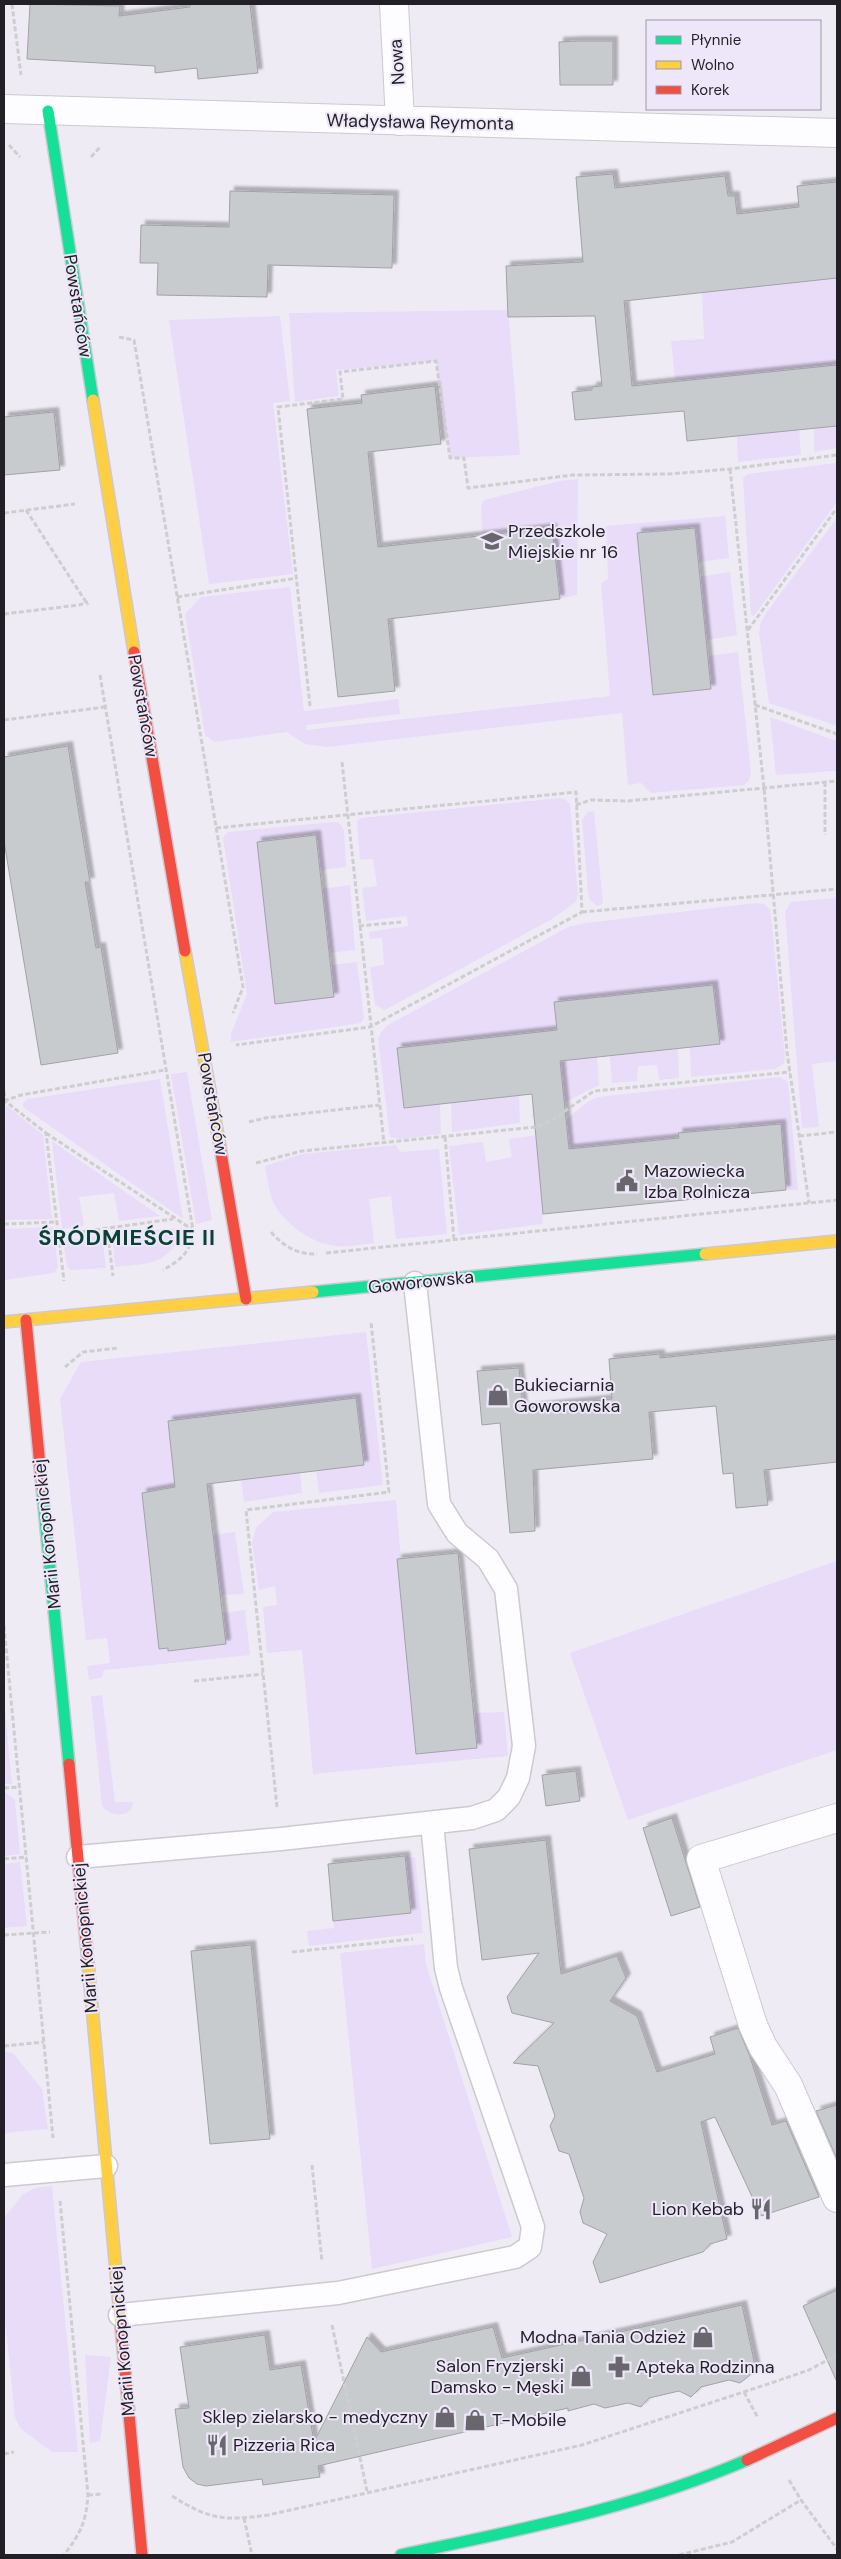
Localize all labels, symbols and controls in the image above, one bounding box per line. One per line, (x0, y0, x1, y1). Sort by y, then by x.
legend (646, 20, 821, 110)
text: Płynnie (691, 30, 741, 50)
street label: Nowa (383, 38, 411, 86)
text: Wolno (691, 55, 735, 75)
text: Korek (691, 80, 730, 100)
street label: Władysława Reymonta (326, 108, 514, 136)
street label: Powstańców (58, 253, 98, 360)
place label: Przedszkole Miejskie nr 16 (508, 519, 618, 564)
school or university icon: Przedszkole Miejskie nr 16 (479, 528, 505, 554)
street label: Powstańców (122, 653, 164, 760)
street label: Powstańców (192, 1051, 234, 1158)
place label: Mazowiecka Izba Rolnicza (644, 1159, 750, 1204)
public building icon: Mazowiecka Izba Rolnicza (614, 1168, 640, 1194)
district label: ŚRÓDMIEŚCIE II (38, 1223, 216, 1252)
street label: Goworowska (367, 1265, 475, 1299)
place label: Bukieciarnia Goworowska (514, 1373, 620, 1418)
shop icon: Bukieciarnia Goworowska (485, 1382, 511, 1408)
street label: Marii Konopnickiej (27, 1458, 67, 1610)
street label: Marii Konopnickiej (66, 1862, 104, 2014)
restaurant icon: Lion Kebab (748, 2196, 774, 2222)
place label: Lion Kebab (652, 2197, 744, 2221)
street label: Marii Konopnickiej (103, 2265, 141, 2417)
shop icon: Modna Tania Odzież (690, 2324, 716, 2350)
place label: Modna Tania Odzież (520, 2325, 686, 2349)
place label: Salon Fryzjerski Damsko - Męski (431, 2354, 564, 2399)
pharmacy icon: Apteka Rodzinna (606, 2354, 632, 2380)
place label: Apteka Rodzinna (636, 2355, 775, 2379)
shop icon: Salon Fryzjerski Damsko - Męski (568, 2363, 594, 2389)
shop icon: Sklep zielarsko - medyczny (432, 2404, 458, 2430)
place label: Sklep zielarsko - medyczny (202, 2405, 428, 2429)
shop icon: T-Mobile (462, 2407, 488, 2433)
place label: T-Mobile (492, 2408, 567, 2432)
restaurant icon: Pizzeria Rica (204, 2432, 230, 2458)
place label: Pizzeria Rica (233, 2433, 335, 2457)

